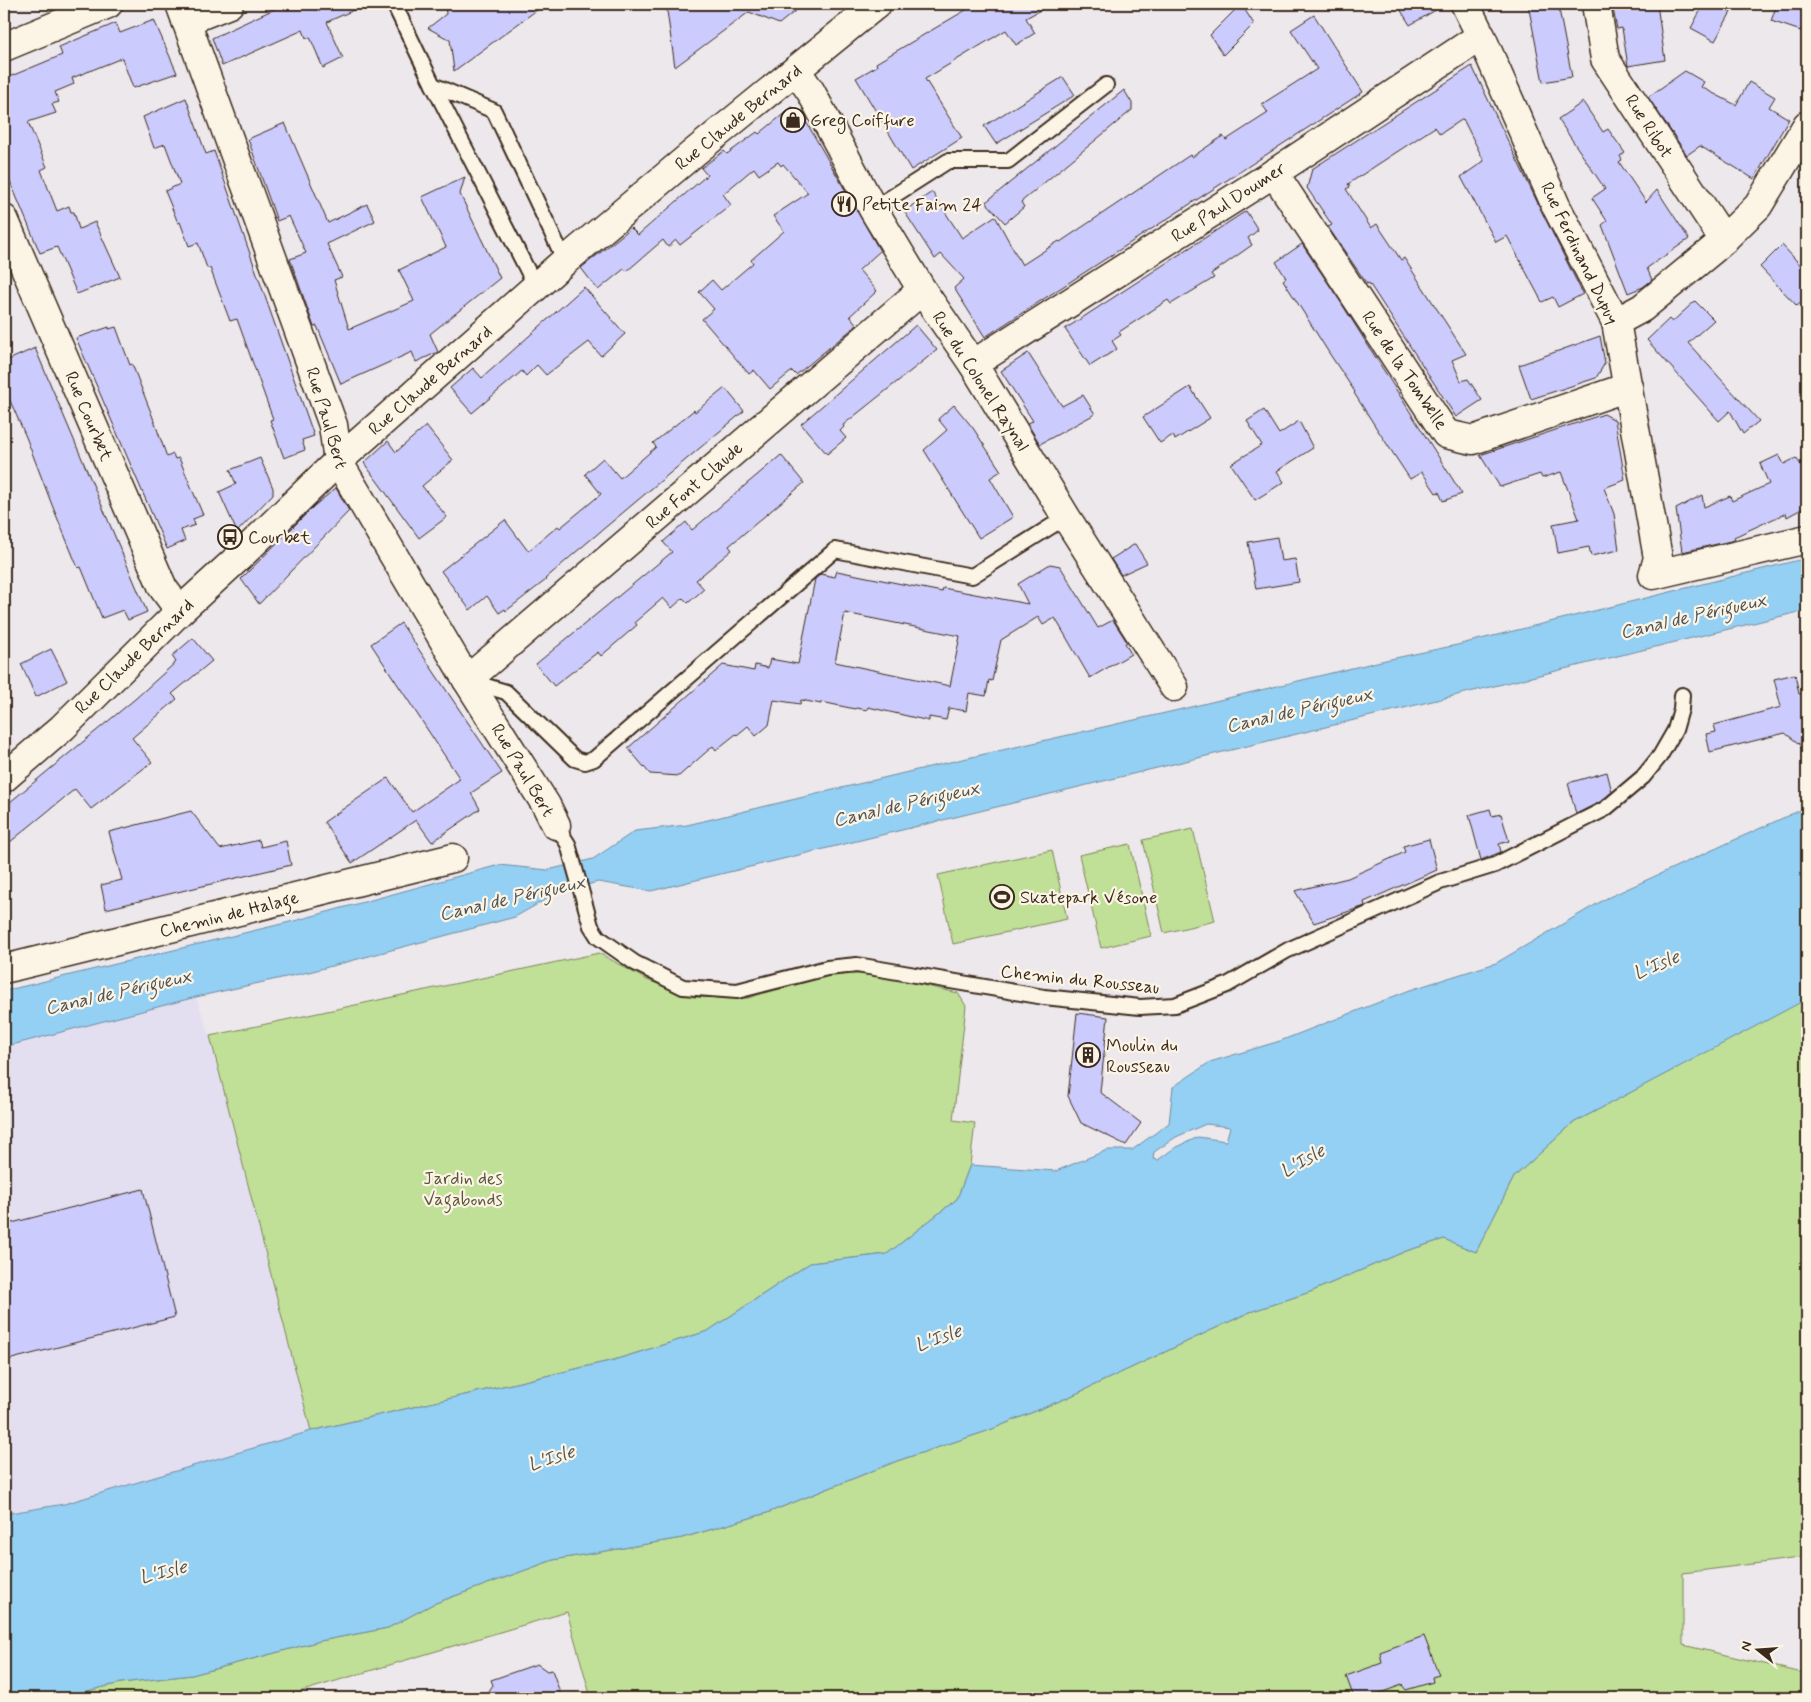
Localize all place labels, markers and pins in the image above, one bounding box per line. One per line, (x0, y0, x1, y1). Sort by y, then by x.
shop icon: Greg Coiffure (780, 107, 806, 133)
place label: Greg Coiffure (810, 109, 915, 134)
restaurant icon: Petite Faim 24 (831, 191, 857, 217)
place label: Petite Faim 24 (862, 193, 982, 217)
bus stop icon: Courbet (217, 524, 243, 550)
place label: Courbet (248, 526, 311, 550)
sports icon: Skatepark Vésone (989, 884, 1015, 910)
place label: Skatepark Vésone (1020, 886, 1157, 910)
place label: Moulin du Rousseau (1106, 1034, 1178, 1079)
building icon: Moulin du Rousseau (1075, 1042, 1101, 1068)

